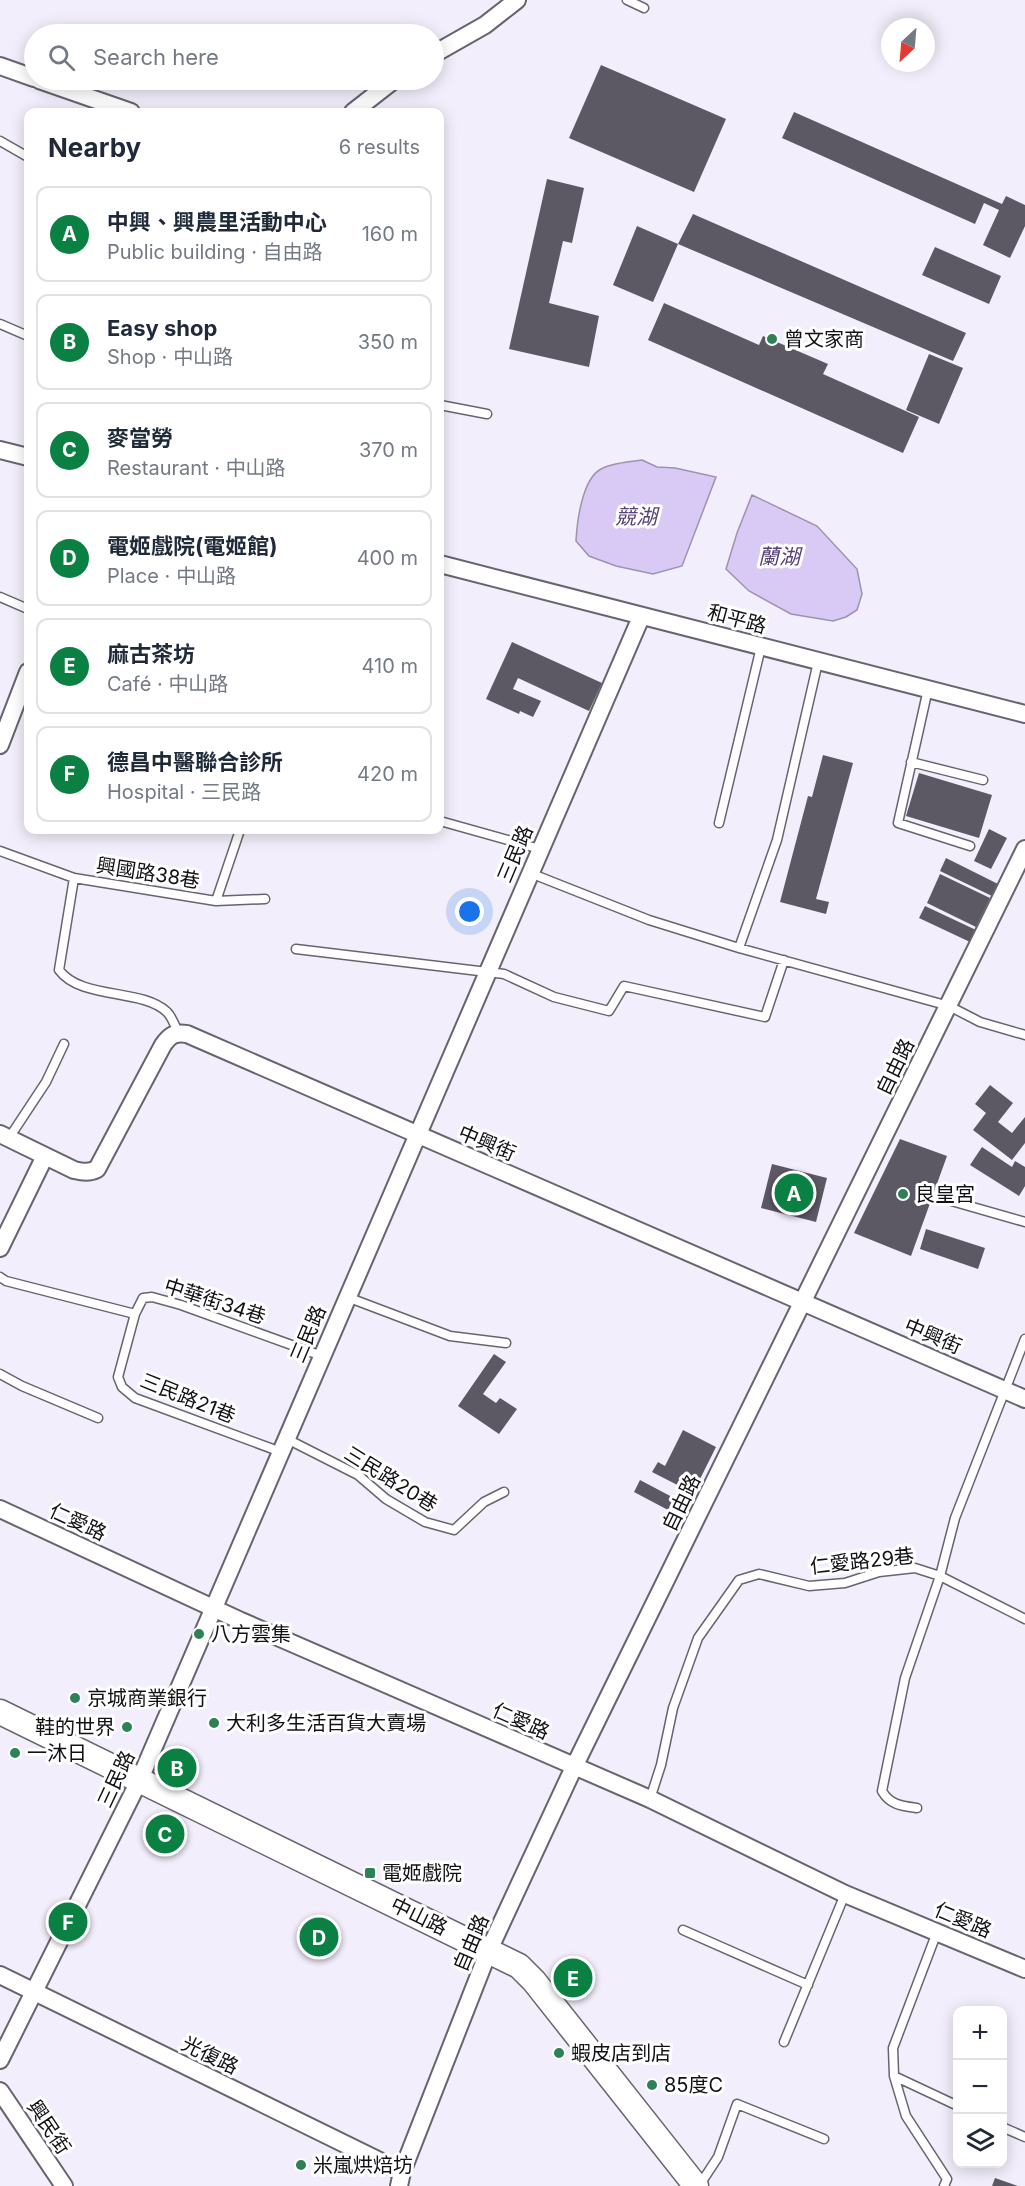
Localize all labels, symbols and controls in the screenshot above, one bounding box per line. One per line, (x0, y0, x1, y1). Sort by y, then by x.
north arrow (881, 18, 935, 72)
search box (24, 24, 444, 90)
icon: search (45, 41, 78, 74)
text: Search here (93, 44, 219, 70)
text: Nearby (48, 132, 141, 163)
text: 6 results (339, 135, 420, 159)
text: 中興、興農里活動中心 (107, 209, 327, 235)
text: A (62, 222, 77, 246)
text: 160 m (362, 222, 418, 246)
text: Public building · 自由路 (107, 240, 323, 264)
text: Easy shop (107, 315, 217, 341)
place label: 曾文家商 (784, 327, 864, 351)
text: B (63, 330, 76, 354)
text: 350 m (358, 330, 418, 354)
marker: 曾文家商 (765, 332, 779, 346)
text: Shop · 中山路 (107, 345, 233, 369)
text: 麥當勞 (107, 425, 173, 451)
text: C (62, 438, 77, 462)
text: 370 m (359, 438, 418, 462)
text: Restaurant · 中山路 (107, 456, 286, 480)
water label: 競湖 (615, 504, 660, 529)
text: 電姬戲院(電姬館) (107, 533, 278, 559)
water label: 蘭湖 (758, 544, 803, 569)
text: D (62, 546, 77, 570)
text: 400 m (357, 546, 418, 570)
text: Place · 中山路 (107, 564, 236, 588)
street label: 和平路 (705, 600, 769, 638)
text: 麻古茶坊 (107, 641, 195, 667)
text: E (63, 654, 76, 678)
text: 410 m (362, 654, 418, 678)
text: Café · 中山路 (107, 672, 228, 696)
text: 德昌中醫聯合診所 (107, 749, 283, 775)
text: F (64, 762, 75, 786)
text: 420 m (357, 762, 418, 786)
text: Hospital · 三民路 (107, 780, 261, 804)
street label: 三民路 (492, 822, 538, 886)
street label: 興國路38巷 (94, 853, 202, 893)
your location (455, 897, 484, 926)
street label: 自由路 (871, 1035, 919, 1099)
street label: 中興街 (455, 1120, 519, 1166)
pin: A (774, 1170, 814, 1216)
place label: 良皇宮 (915, 1182, 975, 1206)
marker: 良皇宮 (896, 1187, 910, 1201)
street label: 中華街34巷 (161, 1273, 269, 1329)
street label: 三民路 (285, 1302, 331, 1366)
street label: 中興街 (901, 1313, 965, 1359)
street label: 三民路21巷 (137, 1368, 239, 1428)
street label: 三民路20巷 (340, 1441, 442, 1517)
street label: 自由路 (657, 1471, 705, 1535)
street label: 仁愛路 (46, 1498, 110, 1546)
street label: 仁愛路29巷 (809, 1544, 915, 1578)
place label: 八方雲集 (211, 1622, 291, 1646)
marker: 八方雲集 (192, 1627, 206, 1641)
place label: 京城商業銀行 (87, 1686, 207, 1710)
marker: 京城商業銀行 (68, 1691, 82, 1705)
street label: 仁愛路 (489, 1698, 553, 1744)
place label: 大利多生活百貨大賣場 (226, 1711, 426, 1735)
place label: 鞋的世界 (35, 1715, 115, 1739)
marker: 大利多生活百貨大賣場 (207, 1716, 221, 1730)
marker: 鞋的世界 (120, 1720, 134, 1734)
place label: 一沐日 (27, 1741, 87, 1765)
marker: 一沐日 (8, 1746, 22, 1760)
pin: B (158, 1746, 196, 1790)
street label: 三民路 (92, 1747, 140, 1811)
pin: C (146, 1812, 184, 1856)
place label: 電姬戲院 (382, 1861, 462, 1885)
marker: 電姬戲院 (363, 1866, 377, 1880)
street label: 中山路 (387, 1892, 451, 1940)
street label: 仁愛路 (931, 1897, 995, 1943)
pin: F (48, 1900, 88, 1944)
street label: 自由路 (448, 1911, 494, 1975)
pin: D (300, 1914, 338, 1960)
pin: E (554, 1956, 592, 2000)
map controls (953, 2006, 1007, 2168)
button: + (953, 2006, 1007, 2060)
street label: 光復路 (178, 2031, 242, 2079)
place label: 蝦皮店到店 (571, 2041, 671, 2065)
marker: 蝦皮店到店 (552, 2046, 566, 2060)
button: − (953, 2060, 1007, 2114)
place label: 85度C (664, 2073, 723, 2097)
marker: 85度C (645, 2078, 659, 2092)
street label: 興民街 (22, 2095, 76, 2159)
button: layers (953, 2114, 1007, 2168)
place label: 米嵐烘焙坊 (313, 2153, 413, 2177)
marker: 米嵐烘焙坊 (294, 2158, 308, 2172)

